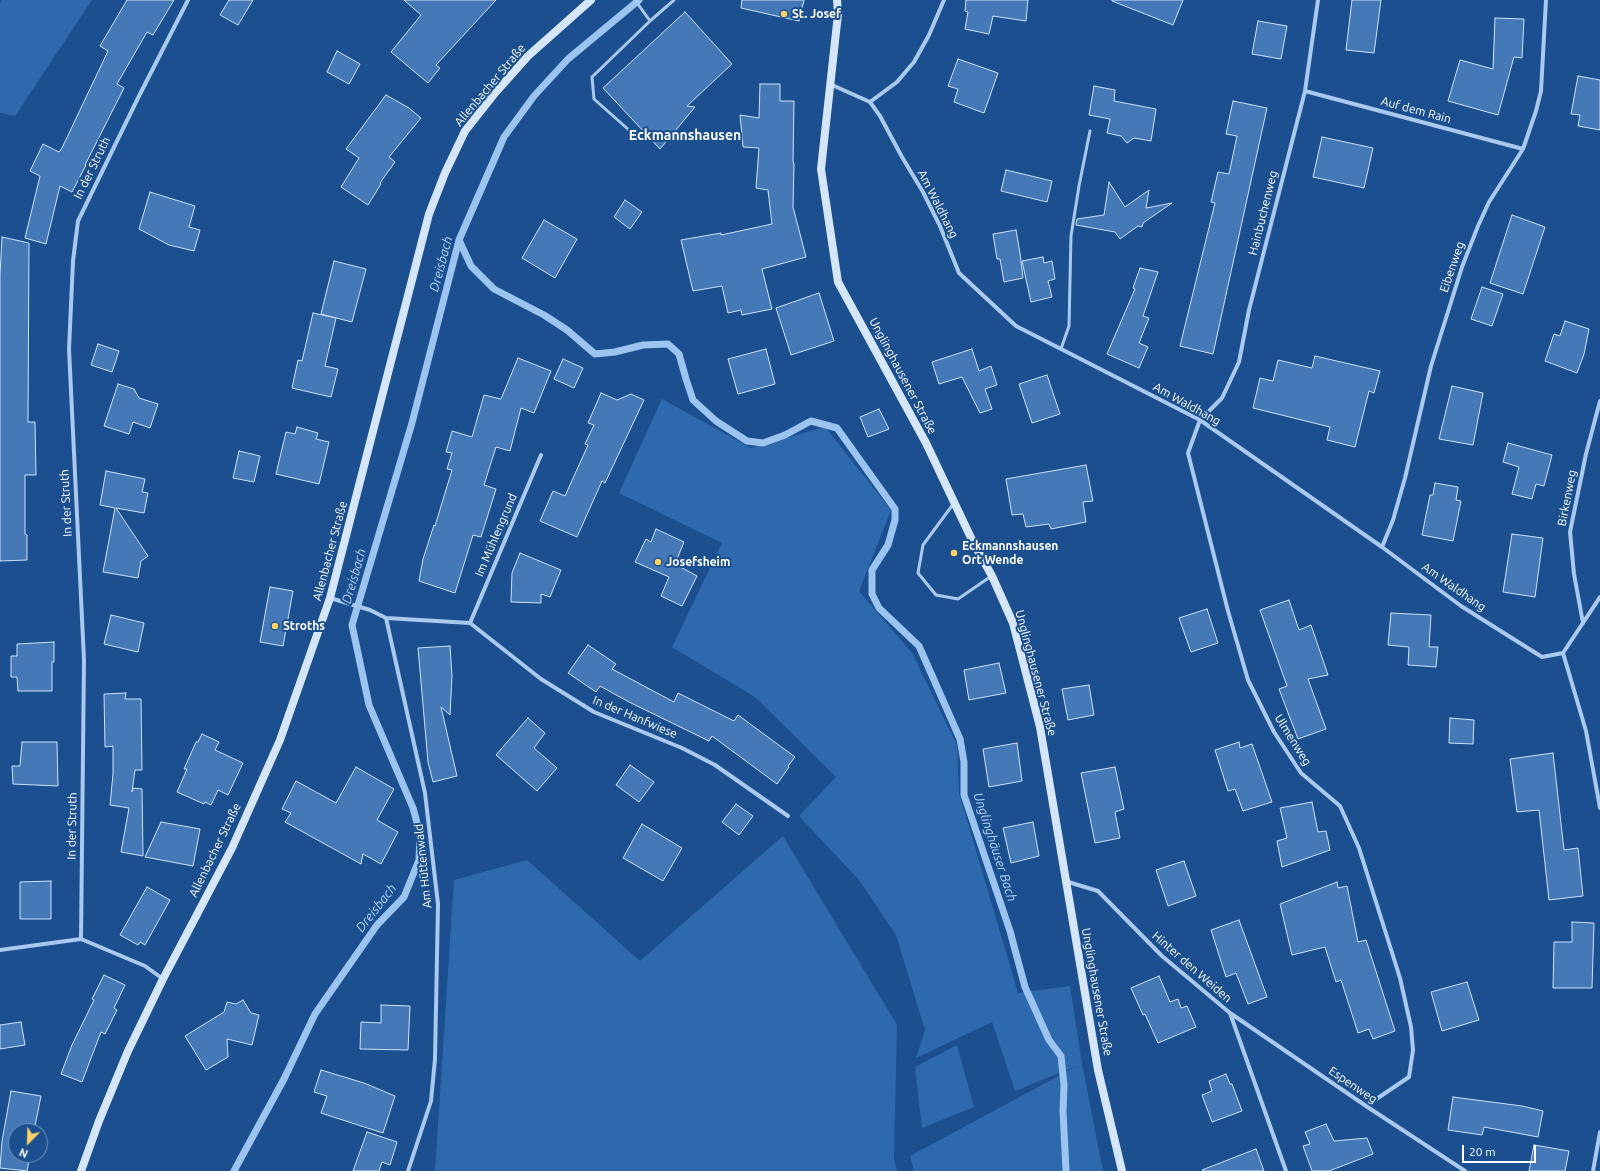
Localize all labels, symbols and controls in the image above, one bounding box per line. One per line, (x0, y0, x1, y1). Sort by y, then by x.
place label: St. Josef (792, 7, 841, 21)
marker: St. Josef (779, 9, 789, 19)
street label: Allenbacher Straße (451, 41, 529, 129)
street label: Auf dem Rain (1379, 94, 1453, 126)
district label: Eckmannshausen (629, 127, 741, 143)
street label: In der Struth (71, 134, 113, 202)
street label: Am Waldhang (915, 167, 961, 241)
street label: Hainbuchenweg (1246, 169, 1280, 257)
water label: Dreisbach (426, 235, 456, 293)
street label: Eibenweg (1437, 240, 1467, 294)
street label: Unglinghausener Straße (866, 315, 940, 437)
street label: Am Waldhang (1151, 380, 1223, 428)
street label: In der Struth (57, 469, 75, 537)
street label: Birkenweg (1554, 469, 1580, 527)
street label: Im Mühlengrund (472, 491, 520, 579)
street label: Allenbacher Straße (310, 500, 350, 602)
place label: Eckmannshausen Ort Wende (962, 539, 1058, 567)
water label: Dreisbach (339, 547, 369, 605)
marker: Eckmannshausen Ort Wende (949, 548, 959, 558)
place label: Josefsheim (666, 555, 730, 569)
marker: Josefsheim (653, 557, 663, 567)
street label: Am Waldhang (1419, 560, 1489, 614)
street label: Unglinghausener Straße (1012, 608, 1060, 738)
place label: Stroths (283, 619, 325, 633)
marker: Stroths (270, 621, 280, 631)
street label: In der Hanfwiese (591, 693, 679, 741)
street label: Ulmenweg (1272, 712, 1314, 768)
water label: Unglinghäuser Bach (970, 791, 1020, 903)
street label: In der Struth (64, 792, 80, 860)
street label: Allenbacher Straße (186, 801, 244, 899)
street label: Am Hüttenwald (411, 823, 435, 909)
water label: Dreisbach (352, 881, 400, 935)
street label: Unglinghausener Straße (1079, 927, 1115, 1057)
street label: Hinter den Weiden (1149, 928, 1235, 1006)
street label: Espenweg (1326, 1064, 1380, 1106)
north arrow (8, 1123, 48, 1163)
scale bar (1464, 1137, 1538, 1163)
text: 20 m (1469, 1145, 1496, 1158)
text: N (18, 1146, 30, 1160)

